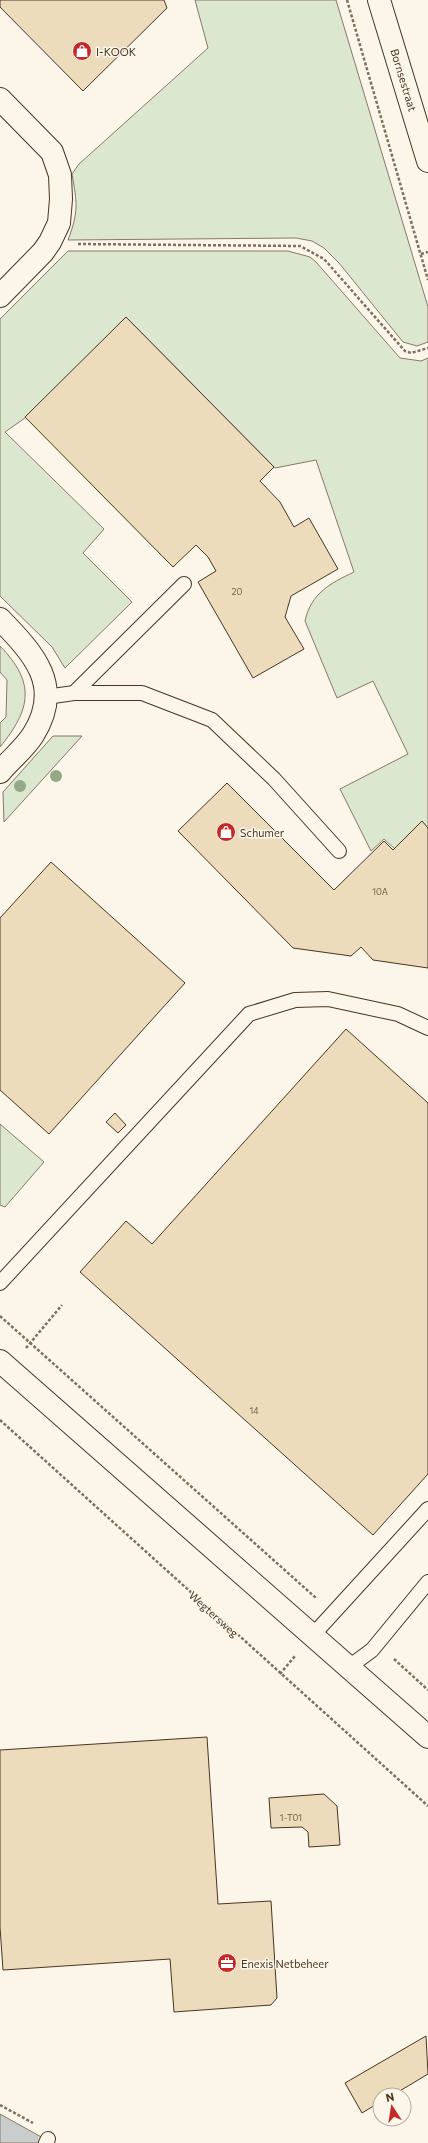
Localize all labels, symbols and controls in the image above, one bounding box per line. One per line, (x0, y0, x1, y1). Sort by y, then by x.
shop icon: I-KOOK (71, 40, 93, 62)
place label: I-KOOK (96, 45, 137, 58)
street label: Bornsestraat (388, 47, 420, 113)
house number: 20 (232, 586, 243, 597)
shop icon: Schumer (215, 821, 237, 843)
place label: Schumer (240, 826, 285, 839)
house number: 10A (372, 886, 388, 897)
house number: 14 (249, 1405, 259, 1416)
street label: Wegtersweg (187, 1588, 241, 1640)
house number: 1-T01 (280, 1812, 302, 1823)
office icon: Enexis Netbeheer (216, 1952, 238, 1974)
place label: Enexis Netbeheer (241, 1957, 329, 1970)
north arrow (372, 2087, 412, 2127)
text: N (384, 2090, 395, 2104)

